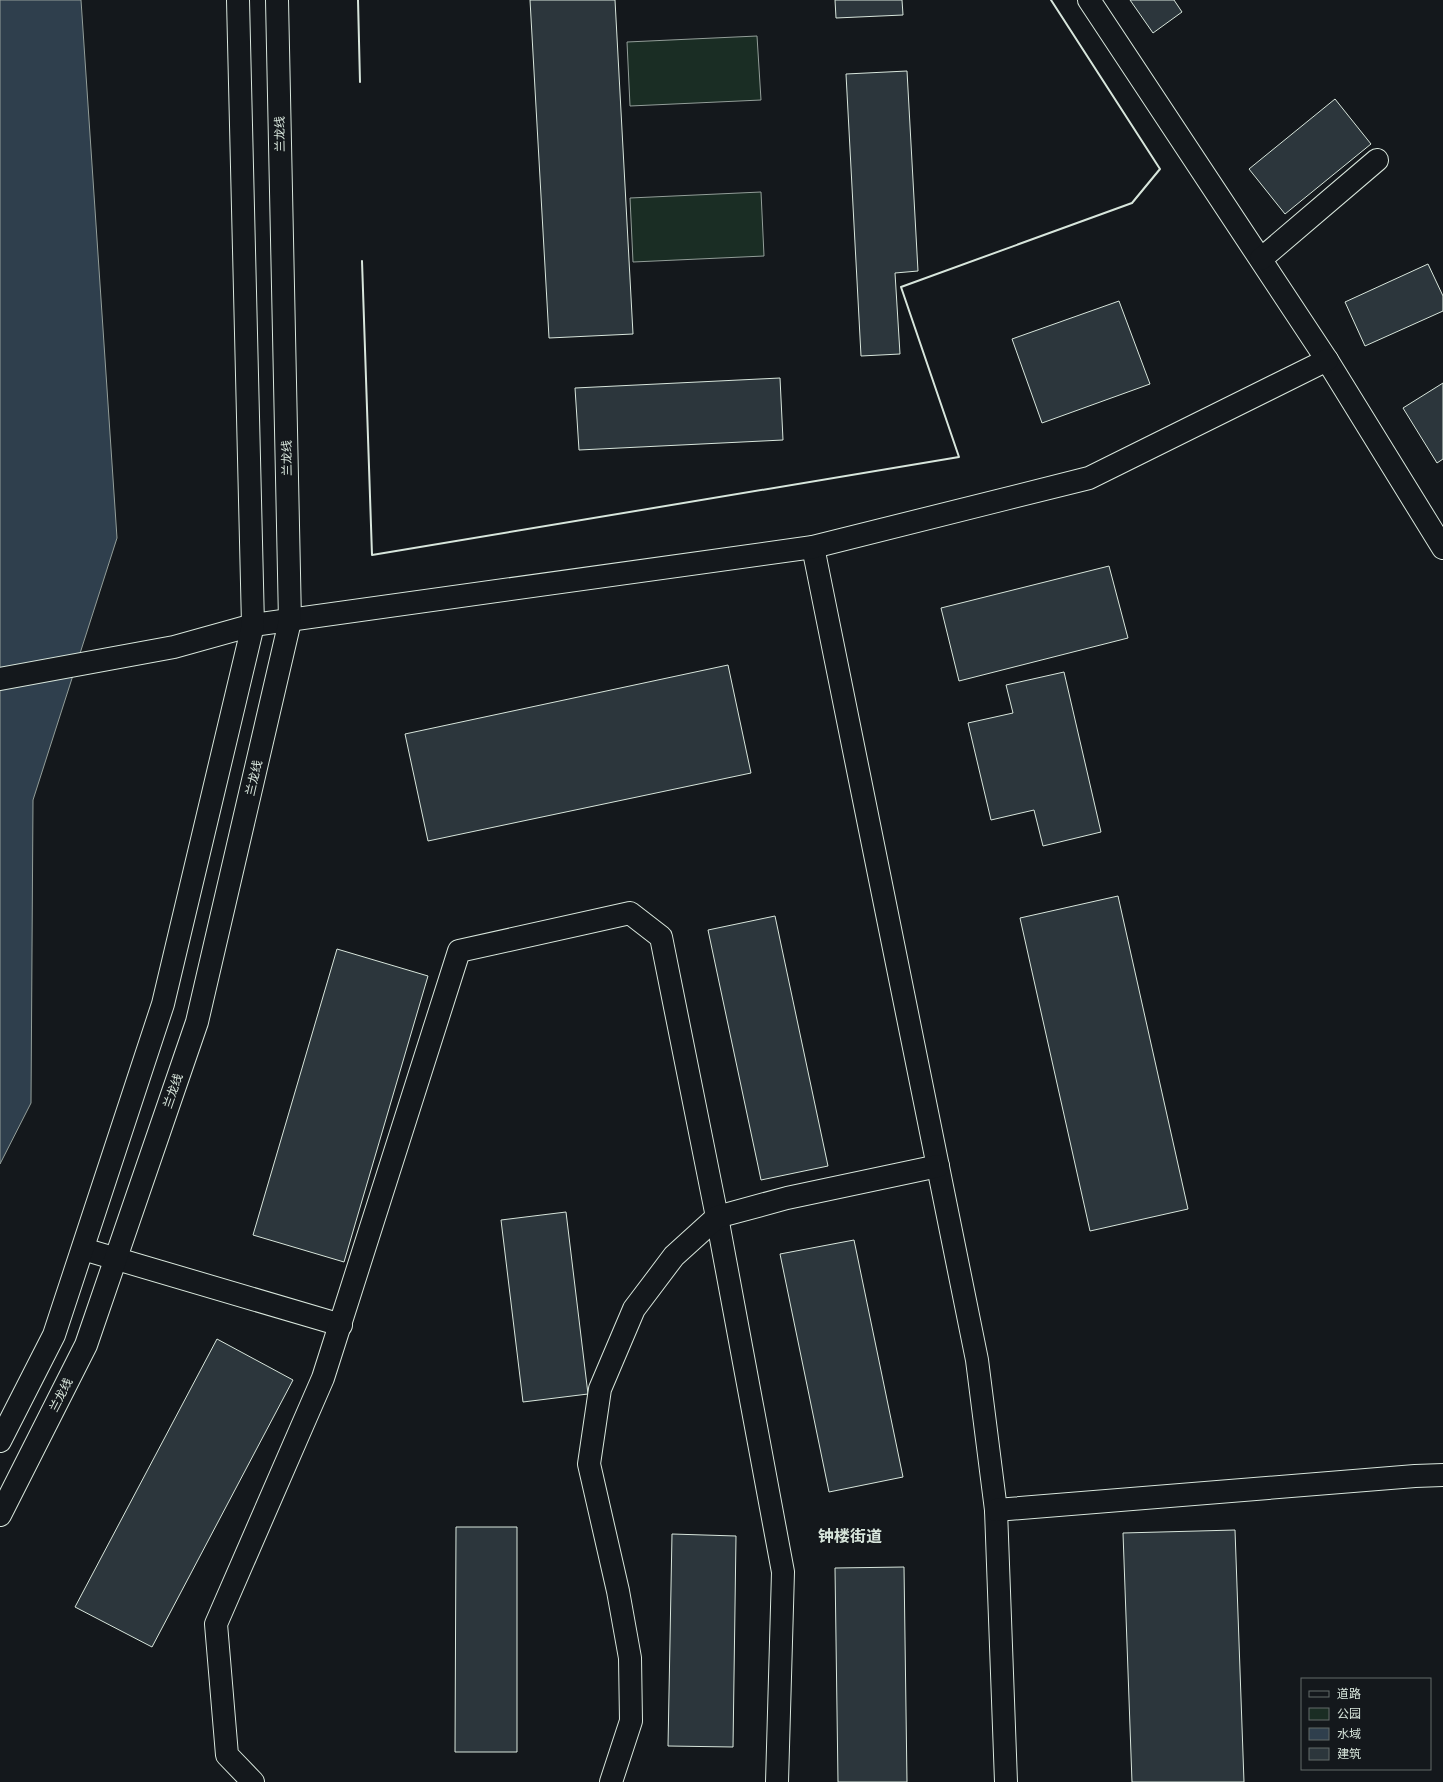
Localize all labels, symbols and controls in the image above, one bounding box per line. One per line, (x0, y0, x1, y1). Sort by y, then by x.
street label: 兰龙线 (273, 116, 287, 152)
street label: 兰龙线 (280, 440, 294, 476)
street label: 兰龙线 (243, 759, 265, 797)
street label: 兰龙线 (161, 1072, 185, 1110)
street label: 兰龙线 (47, 1376, 75, 1414)
district label: 钟楼街道 (818, 1527, 882, 1546)
legend (1301, 1678, 1431, 1770)
text: 道路 (1337, 1687, 1361, 1701)
text: 公园 (1337, 1707, 1361, 1721)
text: 水域 (1337, 1727, 1361, 1741)
text: 建筑 (1337, 1747, 1361, 1761)

